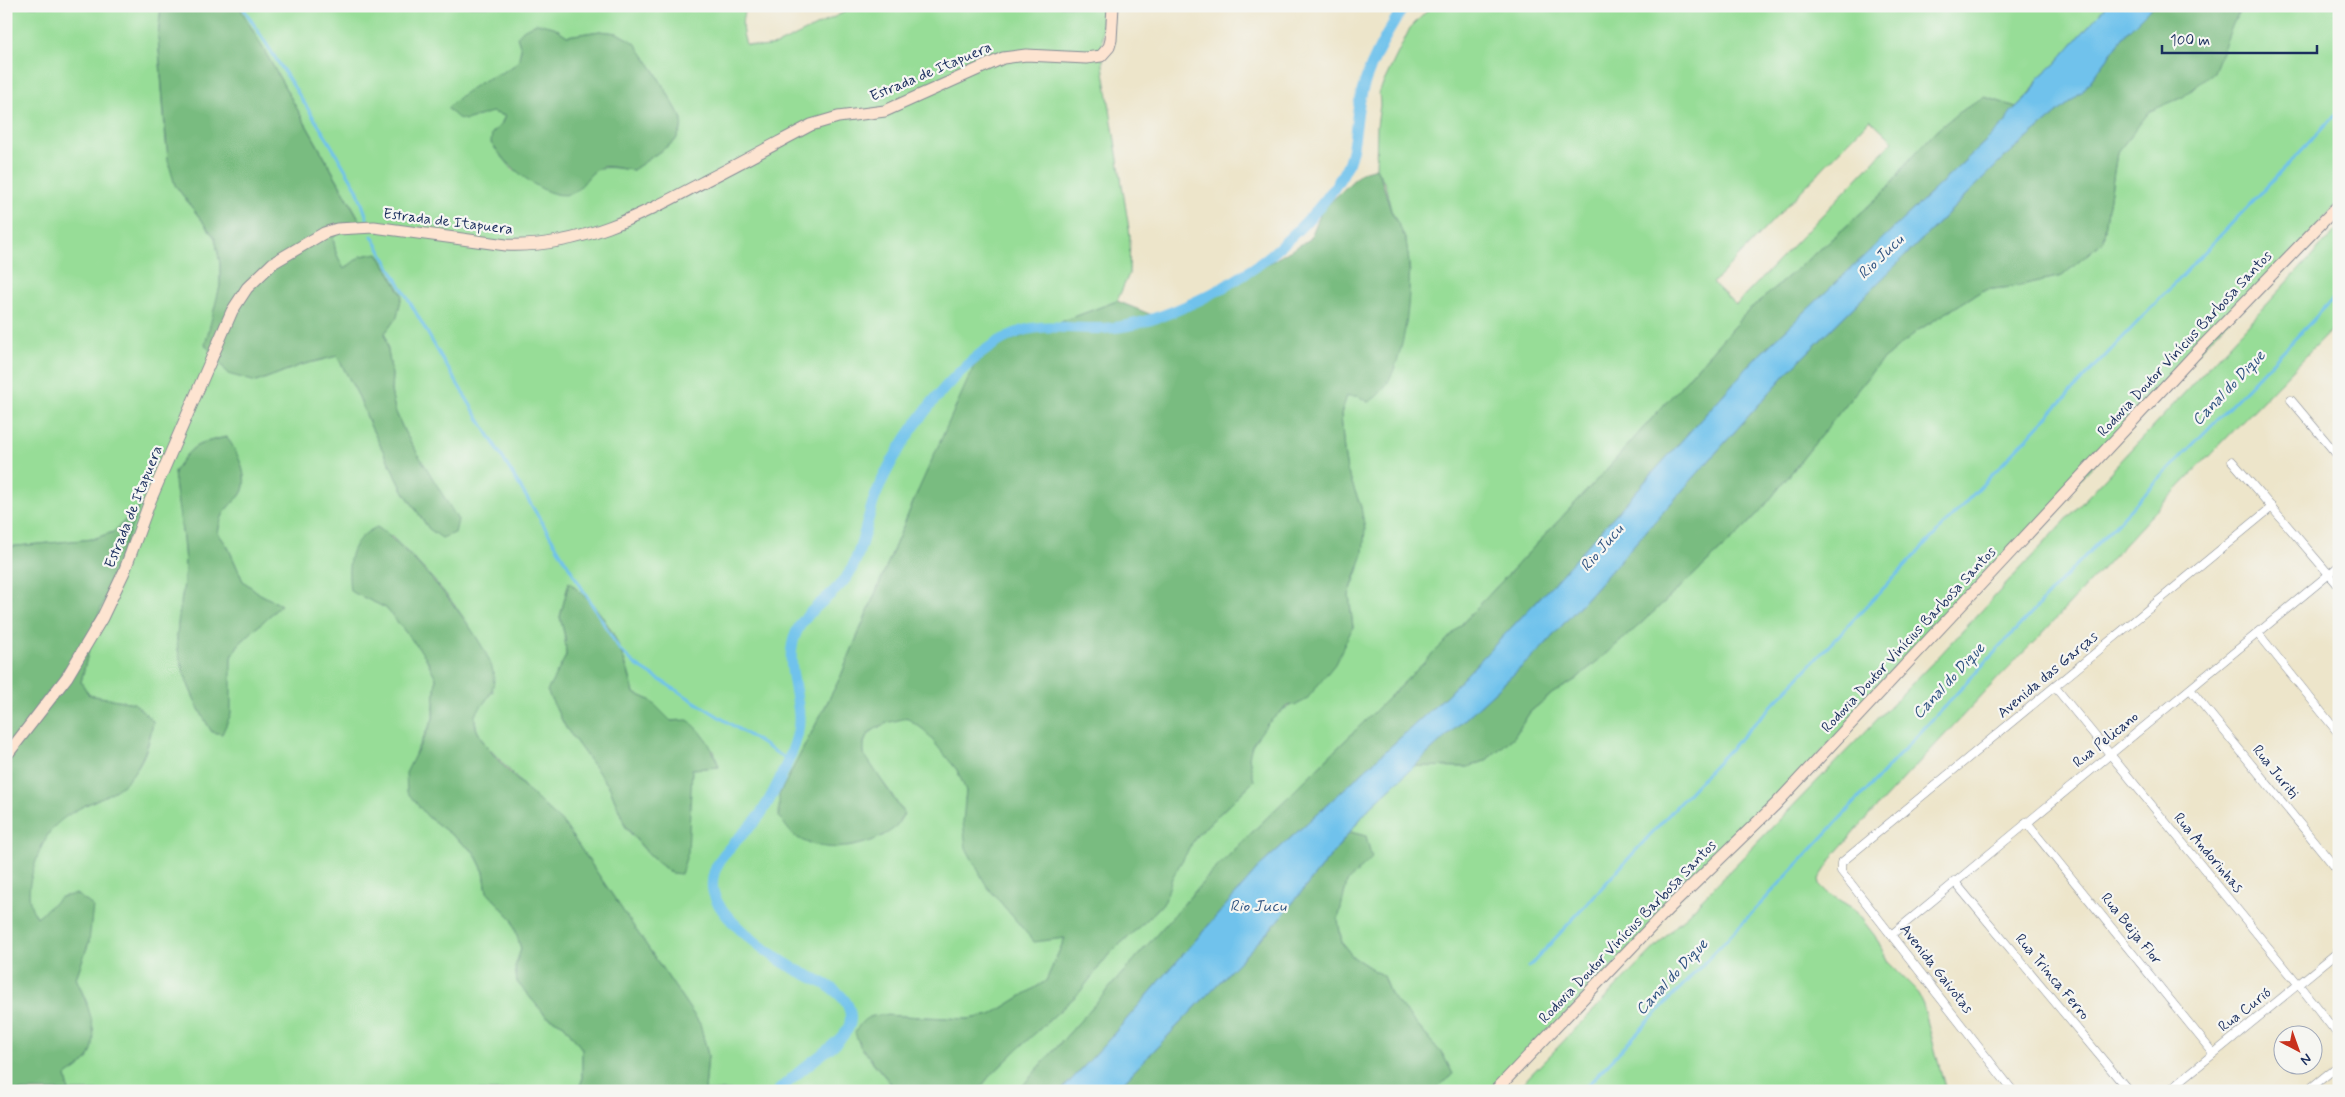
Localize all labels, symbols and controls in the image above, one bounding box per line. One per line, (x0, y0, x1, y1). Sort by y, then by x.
scale bar (2162, 22, 2318, 54)
text: 100 m (2170, 31, 2210, 51)
street label: Estrada de Itapuera (867, 37, 995, 107)
street label: Estrada de Itapuera (382, 204, 514, 240)
water label: Rio Jucu (1853, 229, 1909, 284)
street label: Rodovia Doutor Vinícius Barbosa Santos (2093, 246, 2277, 441)
water label: Canal do Dique (2188, 345, 2271, 430)
street label: Estrada de Itapuera (100, 443, 168, 571)
water label: Rio Jucu (1576, 519, 1629, 576)
street label: Rodovia Doutor Vinícius Barbosa Santos (1817, 542, 2001, 737)
street label: Avenida das Garças (1993, 627, 2103, 723)
water label: Canal do Dique (1908, 638, 1990, 724)
street label: Rua Pelicano (2069, 707, 2143, 773)
street label: Rua Juriti (2247, 741, 2303, 803)
street label: Rua Andorinhas (2169, 809, 2248, 897)
street label: Rodovia Doutor Vinícius Barbosa Santos (1535, 836, 1722, 1028)
street label: Rua Beija Flor (2096, 889, 2166, 969)
water label: Rio Jucu (1230, 896, 1287, 917)
street label: Avenida Gaivotas (1895, 920, 1978, 1018)
street label: Rua Trinca Ferro (2010, 930, 2094, 1024)
water label: Canal do Dique (1631, 934, 1713, 1020)
street label: Rua Curió (2214, 983, 2276, 1037)
north arrow (2272, 1024, 2322, 1074)
text: N (2296, 1049, 2315, 1069)

